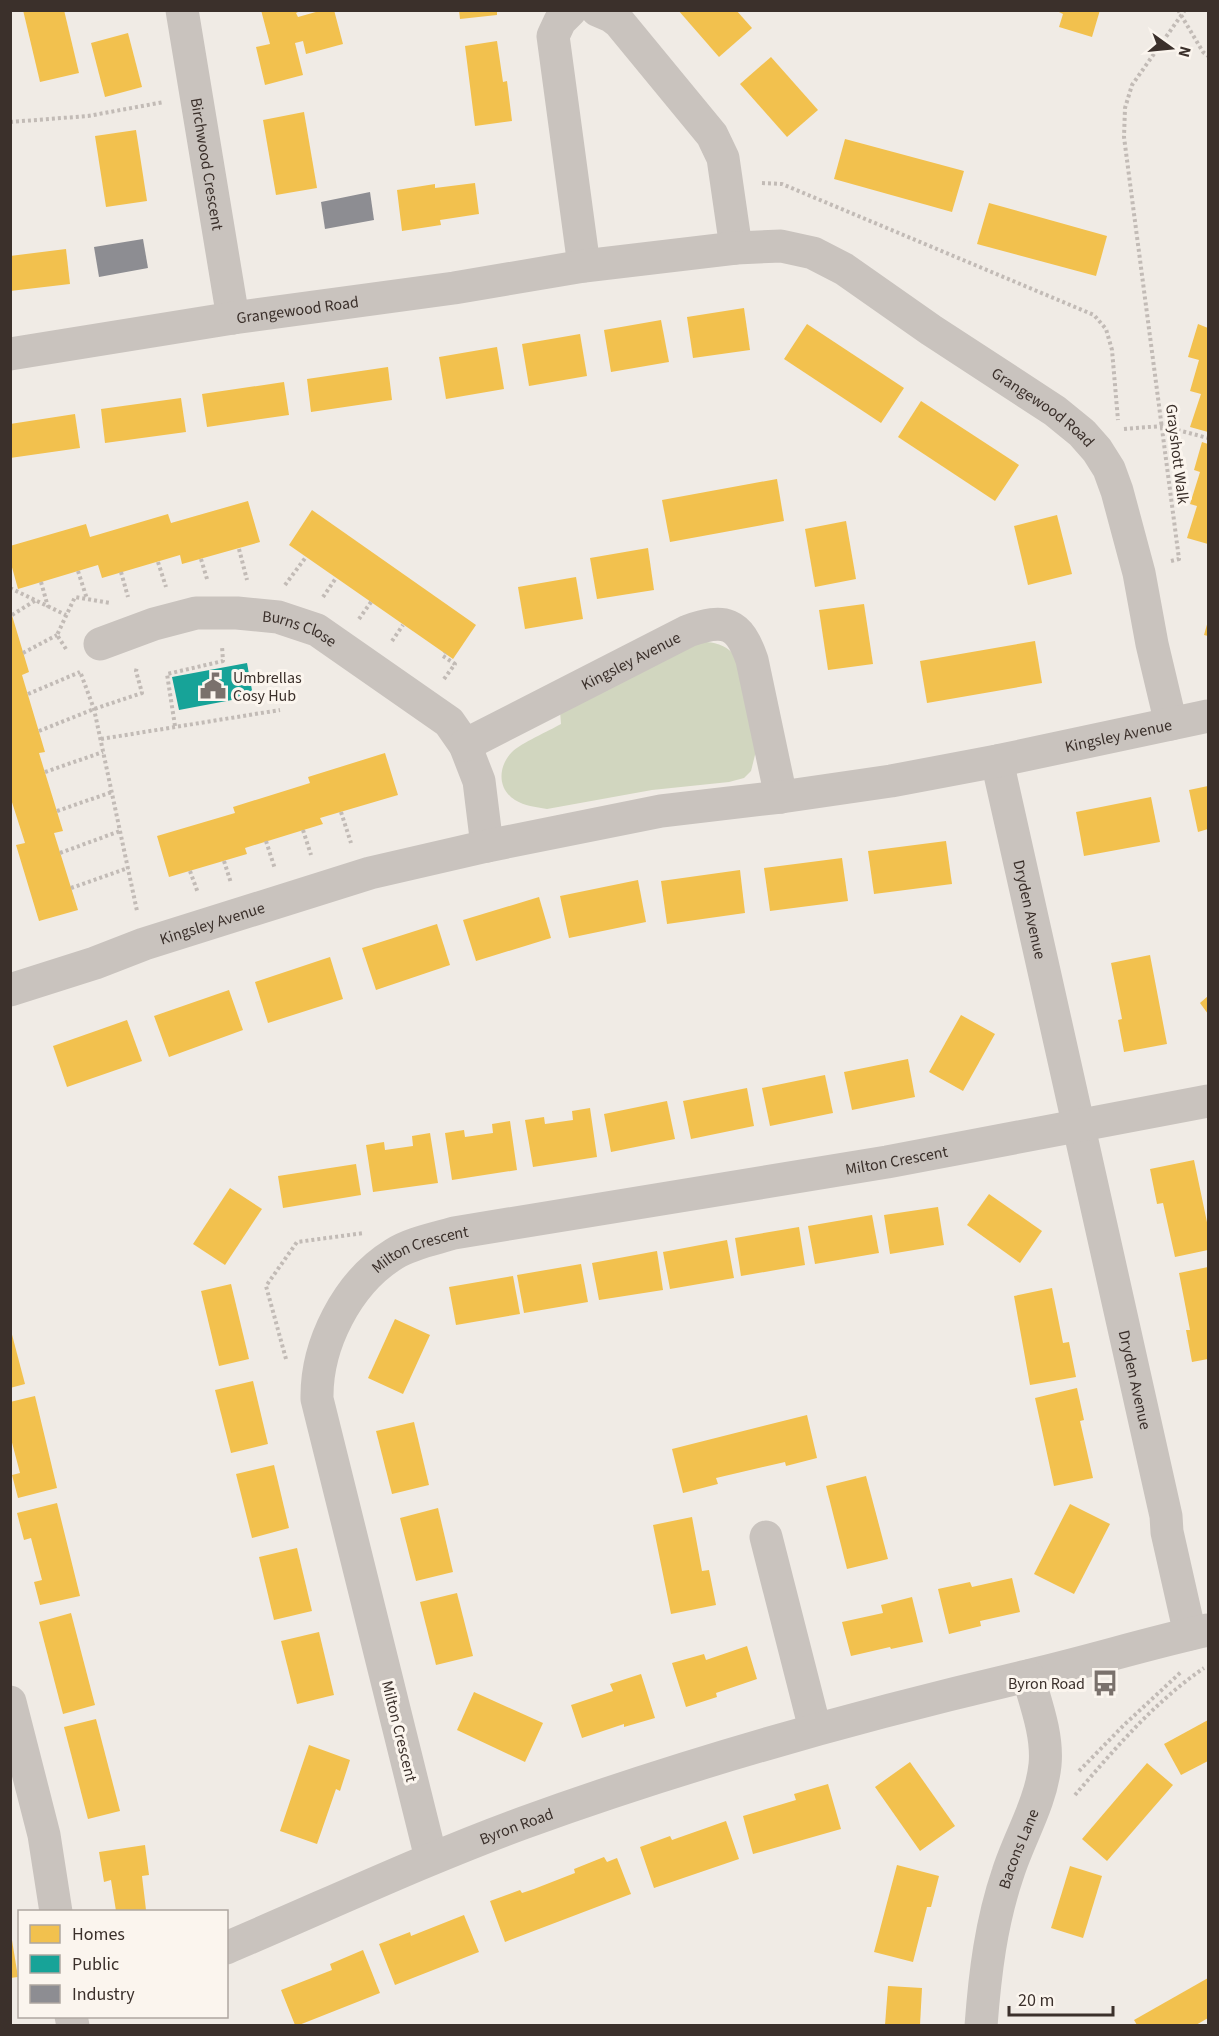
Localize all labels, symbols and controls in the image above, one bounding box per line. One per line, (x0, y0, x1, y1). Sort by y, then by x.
north arrow (1141, 18, 1201, 78)
text: N (1173, 44, 1197, 60)
street label: Birchwood Crescent (185, 96, 228, 233)
street label: Grangewood Road (235, 291, 360, 329)
street label: Grangewood Road (987, 362, 1099, 452)
street label: Grayshott Walk (1160, 403, 1194, 505)
street label: Burns Close (261, 606, 341, 653)
street label: Kingsley Avenue (578, 627, 685, 696)
place label: Umbrellas Cosy Hub (233, 667, 302, 707)
public building icon: Umbrellas Cosy Hub (198, 671, 228, 701)
street label: Kingsley Avenue (1063, 714, 1174, 758)
street label: Dryden Avenue (1007, 858, 1051, 961)
street label: Kingsley Avenue (157, 897, 268, 950)
street label: Milton Crescent (844, 1141, 950, 1181)
street label: Milton Crescent (367, 1221, 471, 1279)
street label: Dryden Avenue (1113, 1328, 1156, 1432)
bus stop icon: Byron Road (1090, 1668, 1120, 1698)
place label: Byron Road (1008, 1673, 1085, 1695)
street label: Milton Crescent (376, 1678, 422, 1785)
street label: Byron Road (476, 1803, 556, 1850)
street label: Bacons Lane (994, 1806, 1045, 1892)
legend (18, 1910, 228, 2018)
text: Homes (72, 1922, 125, 1947)
text: Public (72, 1952, 119, 1977)
scale bar (1009, 1979, 1112, 2017)
text: Industry (72, 1982, 135, 2007)
text: 20 m (1018, 1988, 1054, 2013)

